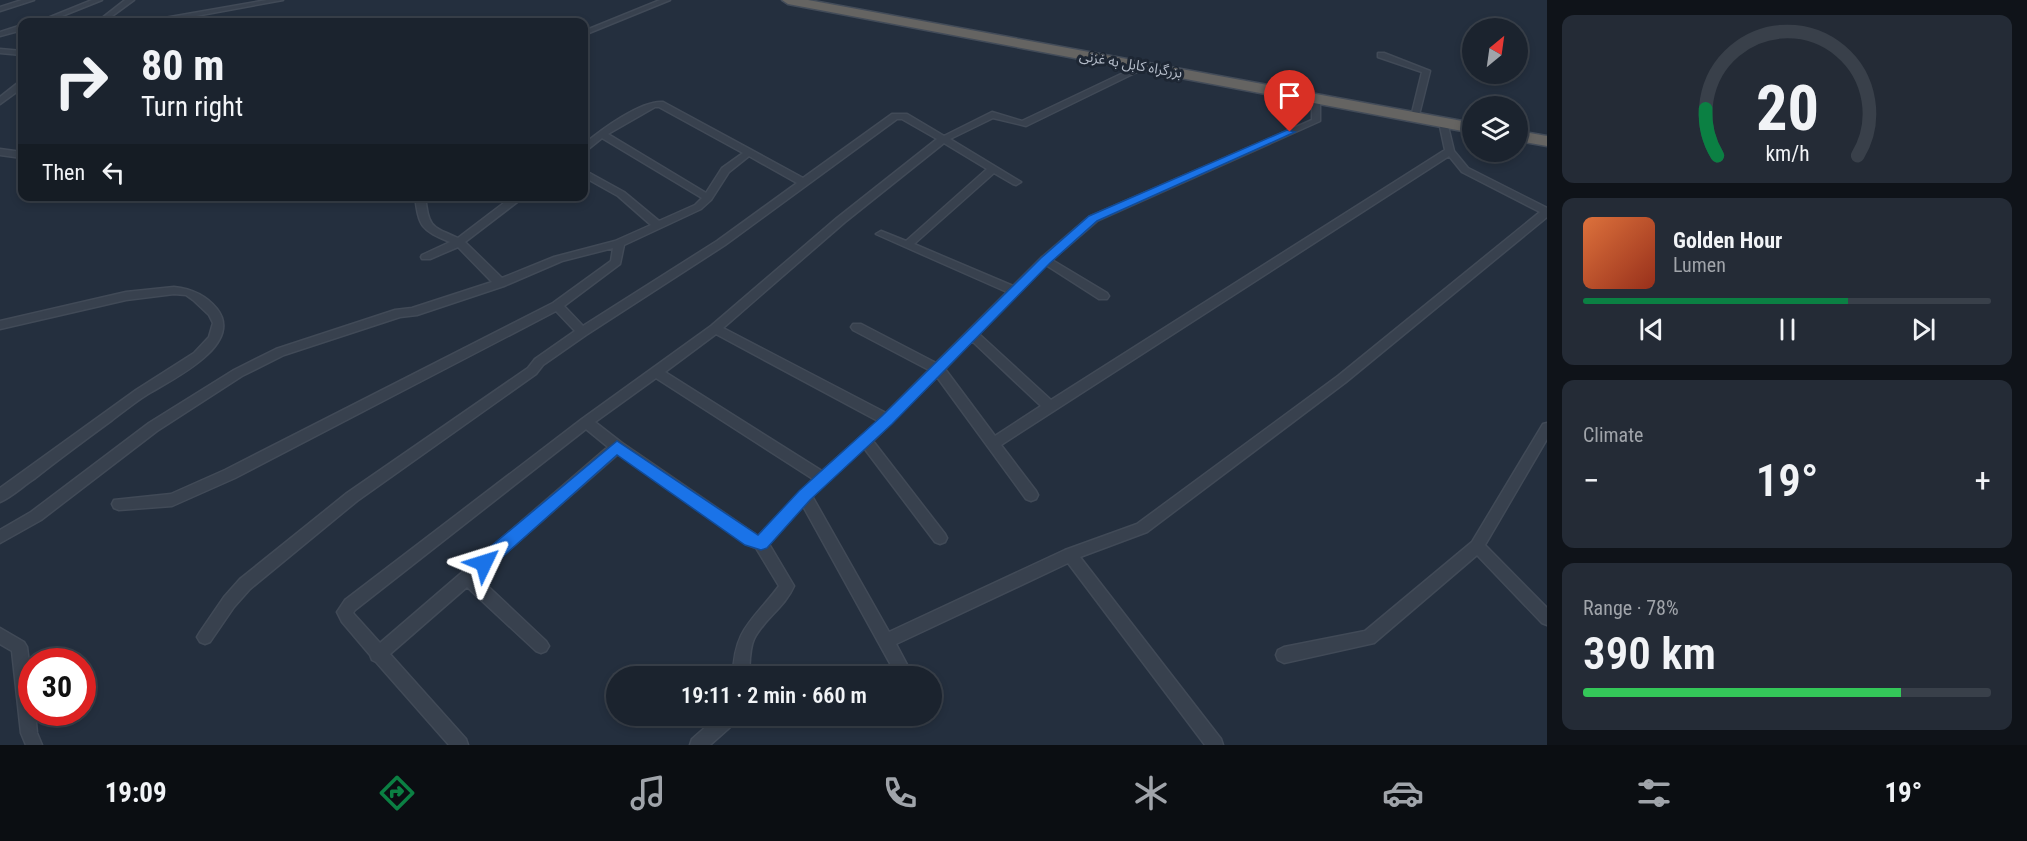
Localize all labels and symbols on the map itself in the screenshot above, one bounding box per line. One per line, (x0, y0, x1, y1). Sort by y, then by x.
north arrow (1462, 18, 1528, 84)
street label: بزرگراه کابل به غزنی (1078, 47, 1184, 82)
pin (1264, 70, 1315, 132)
position arrow (452, 531, 516, 595)
speed limit sign: 30 (18, 648, 96, 726)

